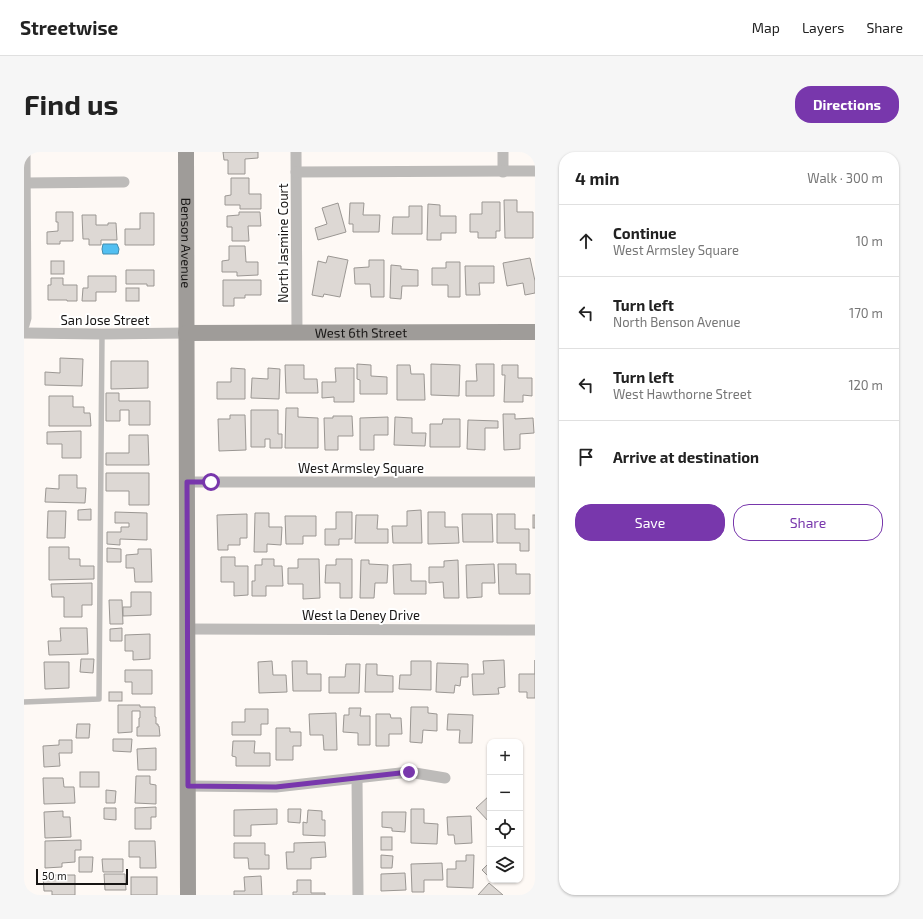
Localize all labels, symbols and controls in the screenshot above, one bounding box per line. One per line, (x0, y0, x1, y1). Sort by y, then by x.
text: Streetwise (20, 16, 118, 39)
text: Map (752, 19, 780, 36)
text: Layers (802, 19, 844, 36)
text: Share (866, 19, 903, 36)
button: Directions (795, 86, 899, 123)
text: Find us (24, 87, 118, 121)
text: 4 min (575, 168, 619, 188)
text: Walk · 300 m (807, 170, 883, 186)
street label: North Jasmine Court (275, 183, 291, 303)
street label: Benson Avenue (178, 198, 194, 288)
text: Continue (613, 224, 676, 242)
icon: ahead (575, 230, 597, 252)
text: 10 m (856, 233, 883, 249)
text: West Armsley Square (613, 242, 739, 258)
text: Turn left (613, 296, 674, 314)
icon: left (575, 302, 597, 324)
text: 170 m (849, 305, 883, 321)
street label: San Jose Street (60, 312, 150, 328)
text: North Benson Avenue (613, 314, 740, 330)
street label: West 6th Street (315, 324, 407, 341)
text: Turn left (613, 368, 674, 386)
icon: left (575, 374, 597, 396)
text: 120 m (848, 377, 883, 393)
text: West Hawthorne Street (613, 386, 752, 402)
icon: arrive (575, 446, 597, 468)
text: Arrive at destination (613, 448, 759, 466)
street label: West Armsley Square (298, 460, 424, 476)
route start (202, 473, 220, 491)
button: Save (575, 504, 725, 541)
button: Share (733, 504, 883, 541)
street label: West la Deney Drive (302, 607, 420, 623)
map controls (487, 739, 523, 883)
button: + (487, 739, 523, 775)
route end (400, 763, 418, 781)
button: − (487, 775, 523, 811)
button: locate (487, 811, 523, 847)
button: layers (487, 847, 523, 883)
scale bar (36, 867, 128, 886)
text: 50 m (42, 869, 67, 882)

